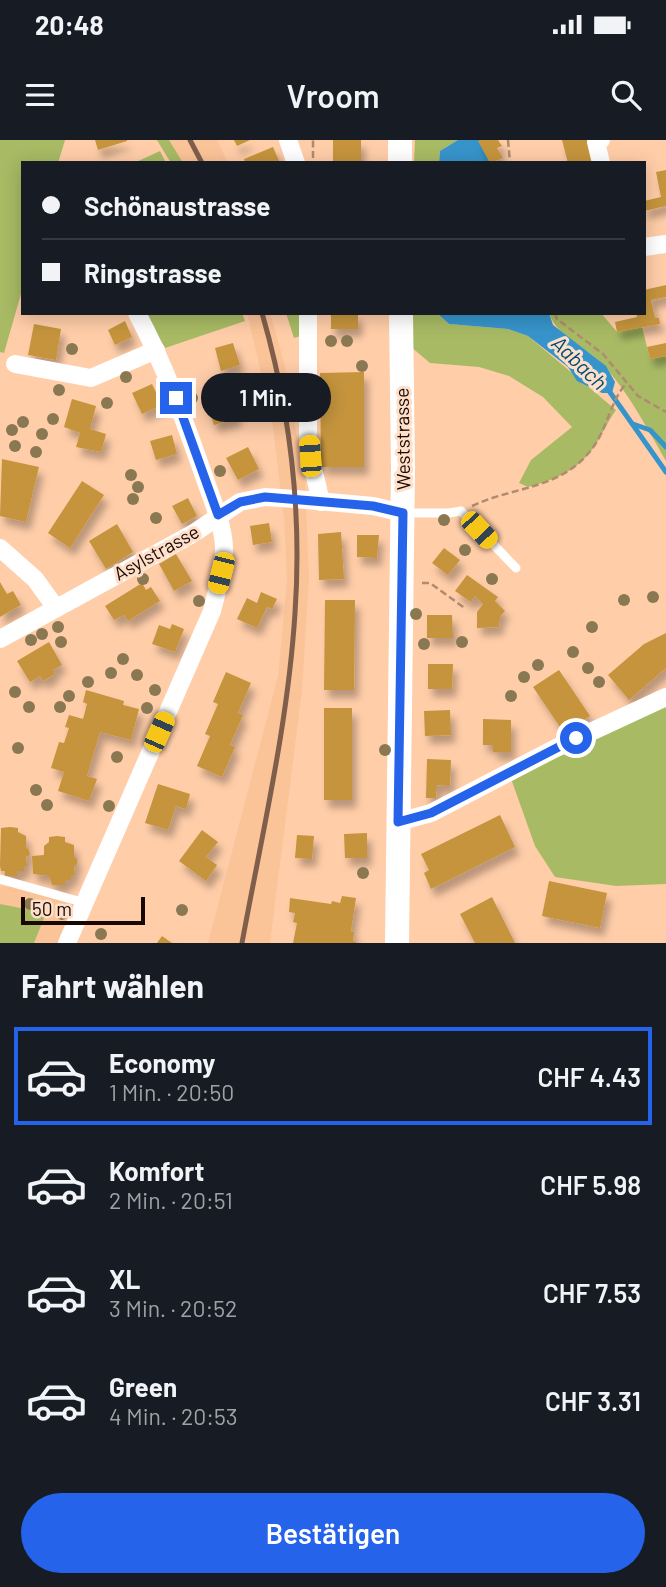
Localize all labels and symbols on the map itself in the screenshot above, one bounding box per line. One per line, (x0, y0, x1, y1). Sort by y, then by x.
water label: Aabach (547, 330, 613, 394)
callout: 1 Min. (200, 373, 330, 422)
route end (160, 382, 192, 414)
street label: Weststrasse (390, 388, 414, 490)
car (299, 434, 322, 478)
car (457, 507, 502, 553)
street label: Asylstrasse (109, 519, 203, 585)
car (206, 550, 237, 596)
car (141, 709, 178, 755)
route start (560, 722, 592, 754)
scale bar (21, 894, 145, 926)

